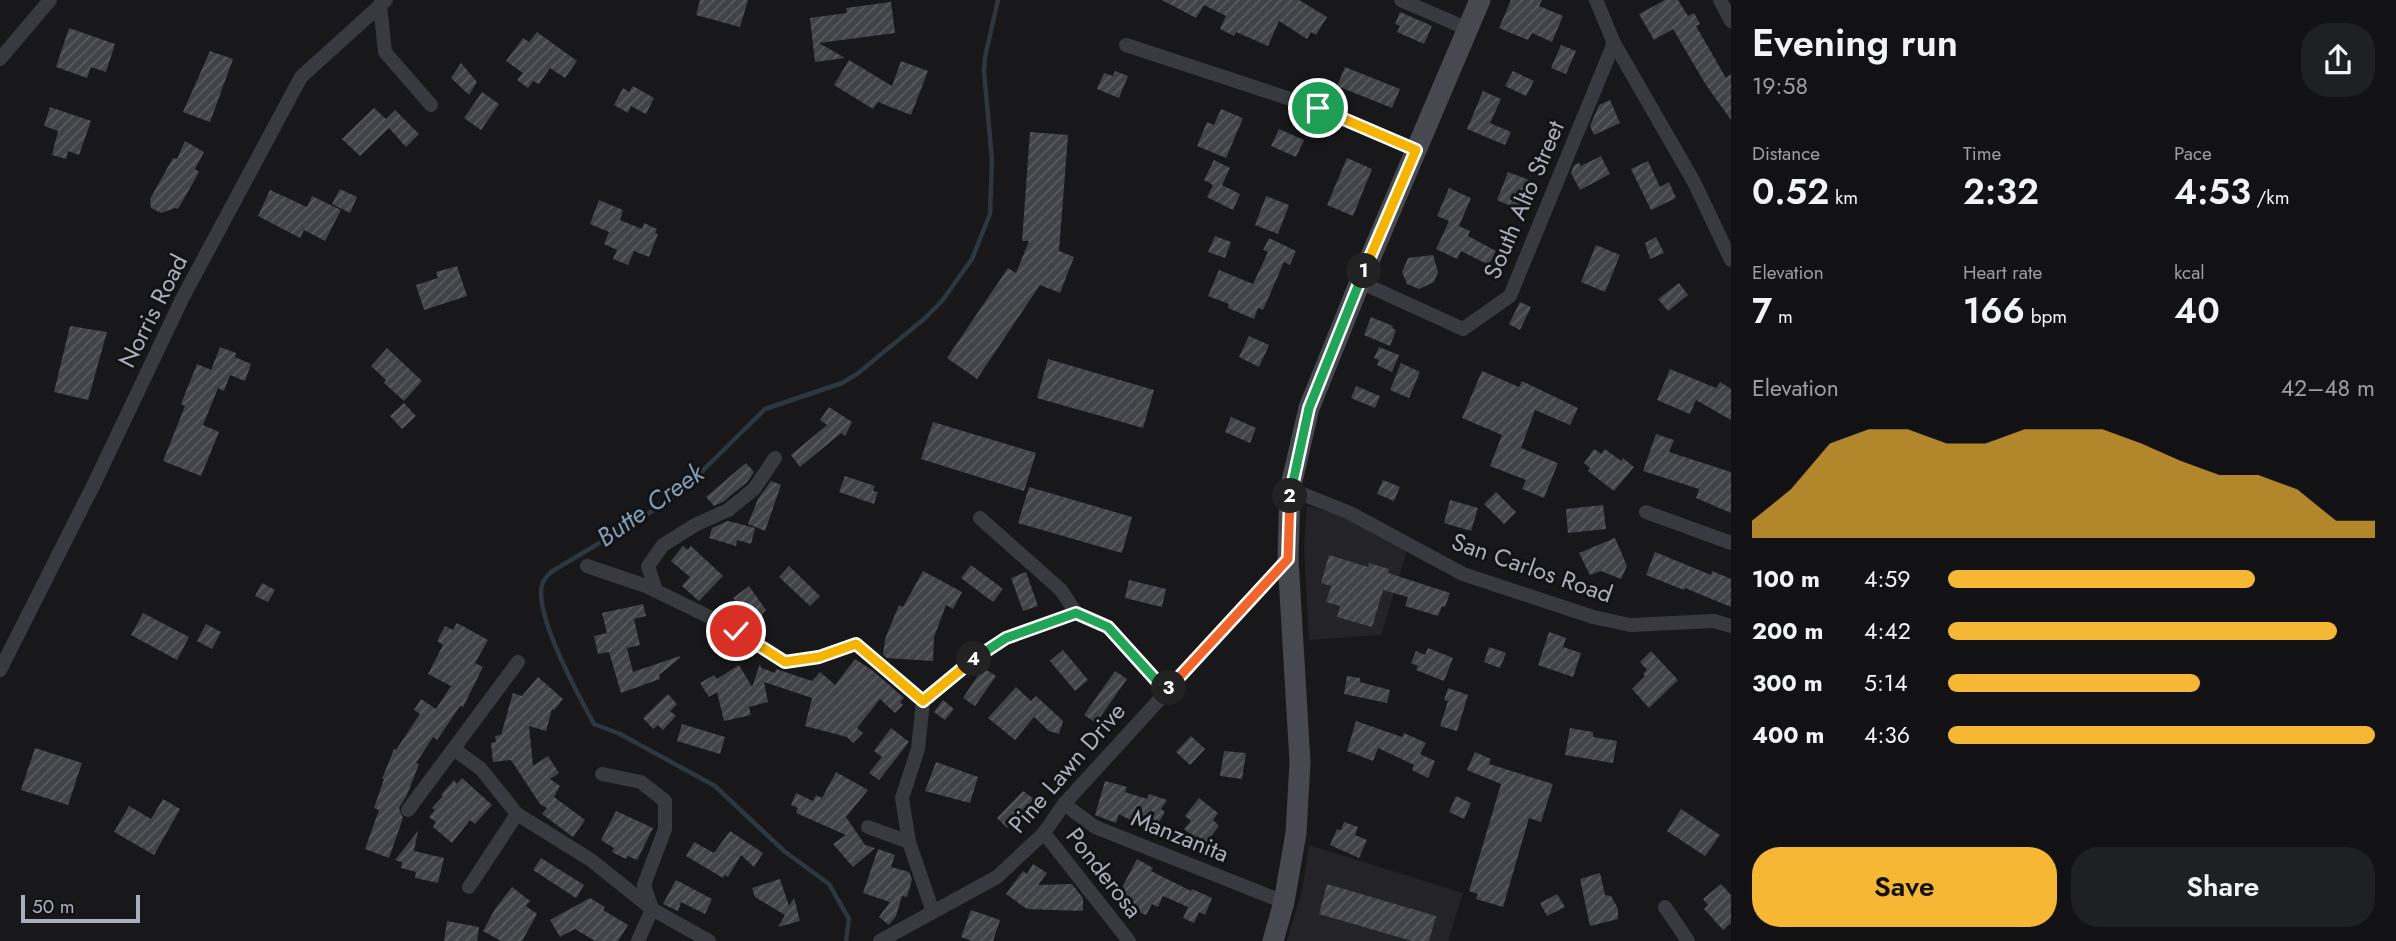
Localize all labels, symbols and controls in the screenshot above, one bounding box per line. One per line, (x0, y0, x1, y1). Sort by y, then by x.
text: Evening run (1752, 15, 1958, 70)
button: share (2301, 23, 2375, 97)
text: 19:58 (1752, 69, 1808, 103)
pin (1288, 78, 1348, 138)
icon: arrive (1299, 89, 1337, 127)
street label: South Alto Street (1474, 115, 1573, 284)
text: Distance (1752, 140, 1820, 167)
text: Time (1963, 140, 2001, 167)
text: Pace (2174, 140, 2212, 167)
text: 0.52 (1752, 167, 1829, 217)
text: 2:32 (1963, 167, 2039, 217)
text: 4:53 (2174, 167, 2251, 217)
text: km (1829, 184, 1858, 211)
text: /km (2251, 184, 2289, 211)
street label: Norris Road (109, 248, 196, 374)
pin: 1 (1346, 254, 1382, 288)
text: 1 (1359, 257, 1368, 284)
text: Elevation (1752, 259, 1824, 286)
text: Heart rate (1963, 259, 2042, 286)
text: kcal (2174, 259, 2205, 286)
text: 7 (1752, 286, 1772, 336)
text: 166 (1963, 286, 2025, 336)
text: 40 (2174, 286, 2220, 336)
text: m (1772, 303, 1793, 330)
text: bpm (2025, 303, 2067, 330)
text: Elevation (1752, 371, 1839, 405)
text: 42–48 m (2281, 371, 2375, 405)
water label: Butte Creek (589, 453, 713, 556)
pin: 2 (1272, 478, 1308, 514)
text: 2 (1283, 482, 1296, 509)
street label: San Carlos Road (1447, 524, 1617, 611)
text: 100 m (1752, 562, 1820, 596)
text: 4:59 (1864, 562, 1911, 596)
pin (706, 601, 766, 661)
icon: check (717, 612, 755, 650)
text: 200 m (1752, 614, 1823, 648)
text: 4:42 (1864, 614, 1911, 648)
pin: 4 (956, 642, 992, 676)
text: 4 (967, 645, 980, 672)
text: 300 m (1752, 666, 1823, 700)
text: 5:14 (1864, 666, 1908, 700)
pin: 3 (1152, 670, 1186, 706)
text: 3 (1163, 674, 1174, 701)
street label: Pine Lawn Drive (1000, 695, 1133, 841)
text: 400 m (1752, 718, 1824, 752)
text: 4:36 (1864, 718, 1910, 752)
street label: Manzanita (1126, 800, 1234, 871)
street label: Ponderosa (1058, 820, 1151, 925)
button: Save (1752, 847, 2057, 927)
button: Share (2071, 847, 2375, 927)
scale bar (21, 892, 140, 924)
text: 50 m (32, 893, 75, 920)

